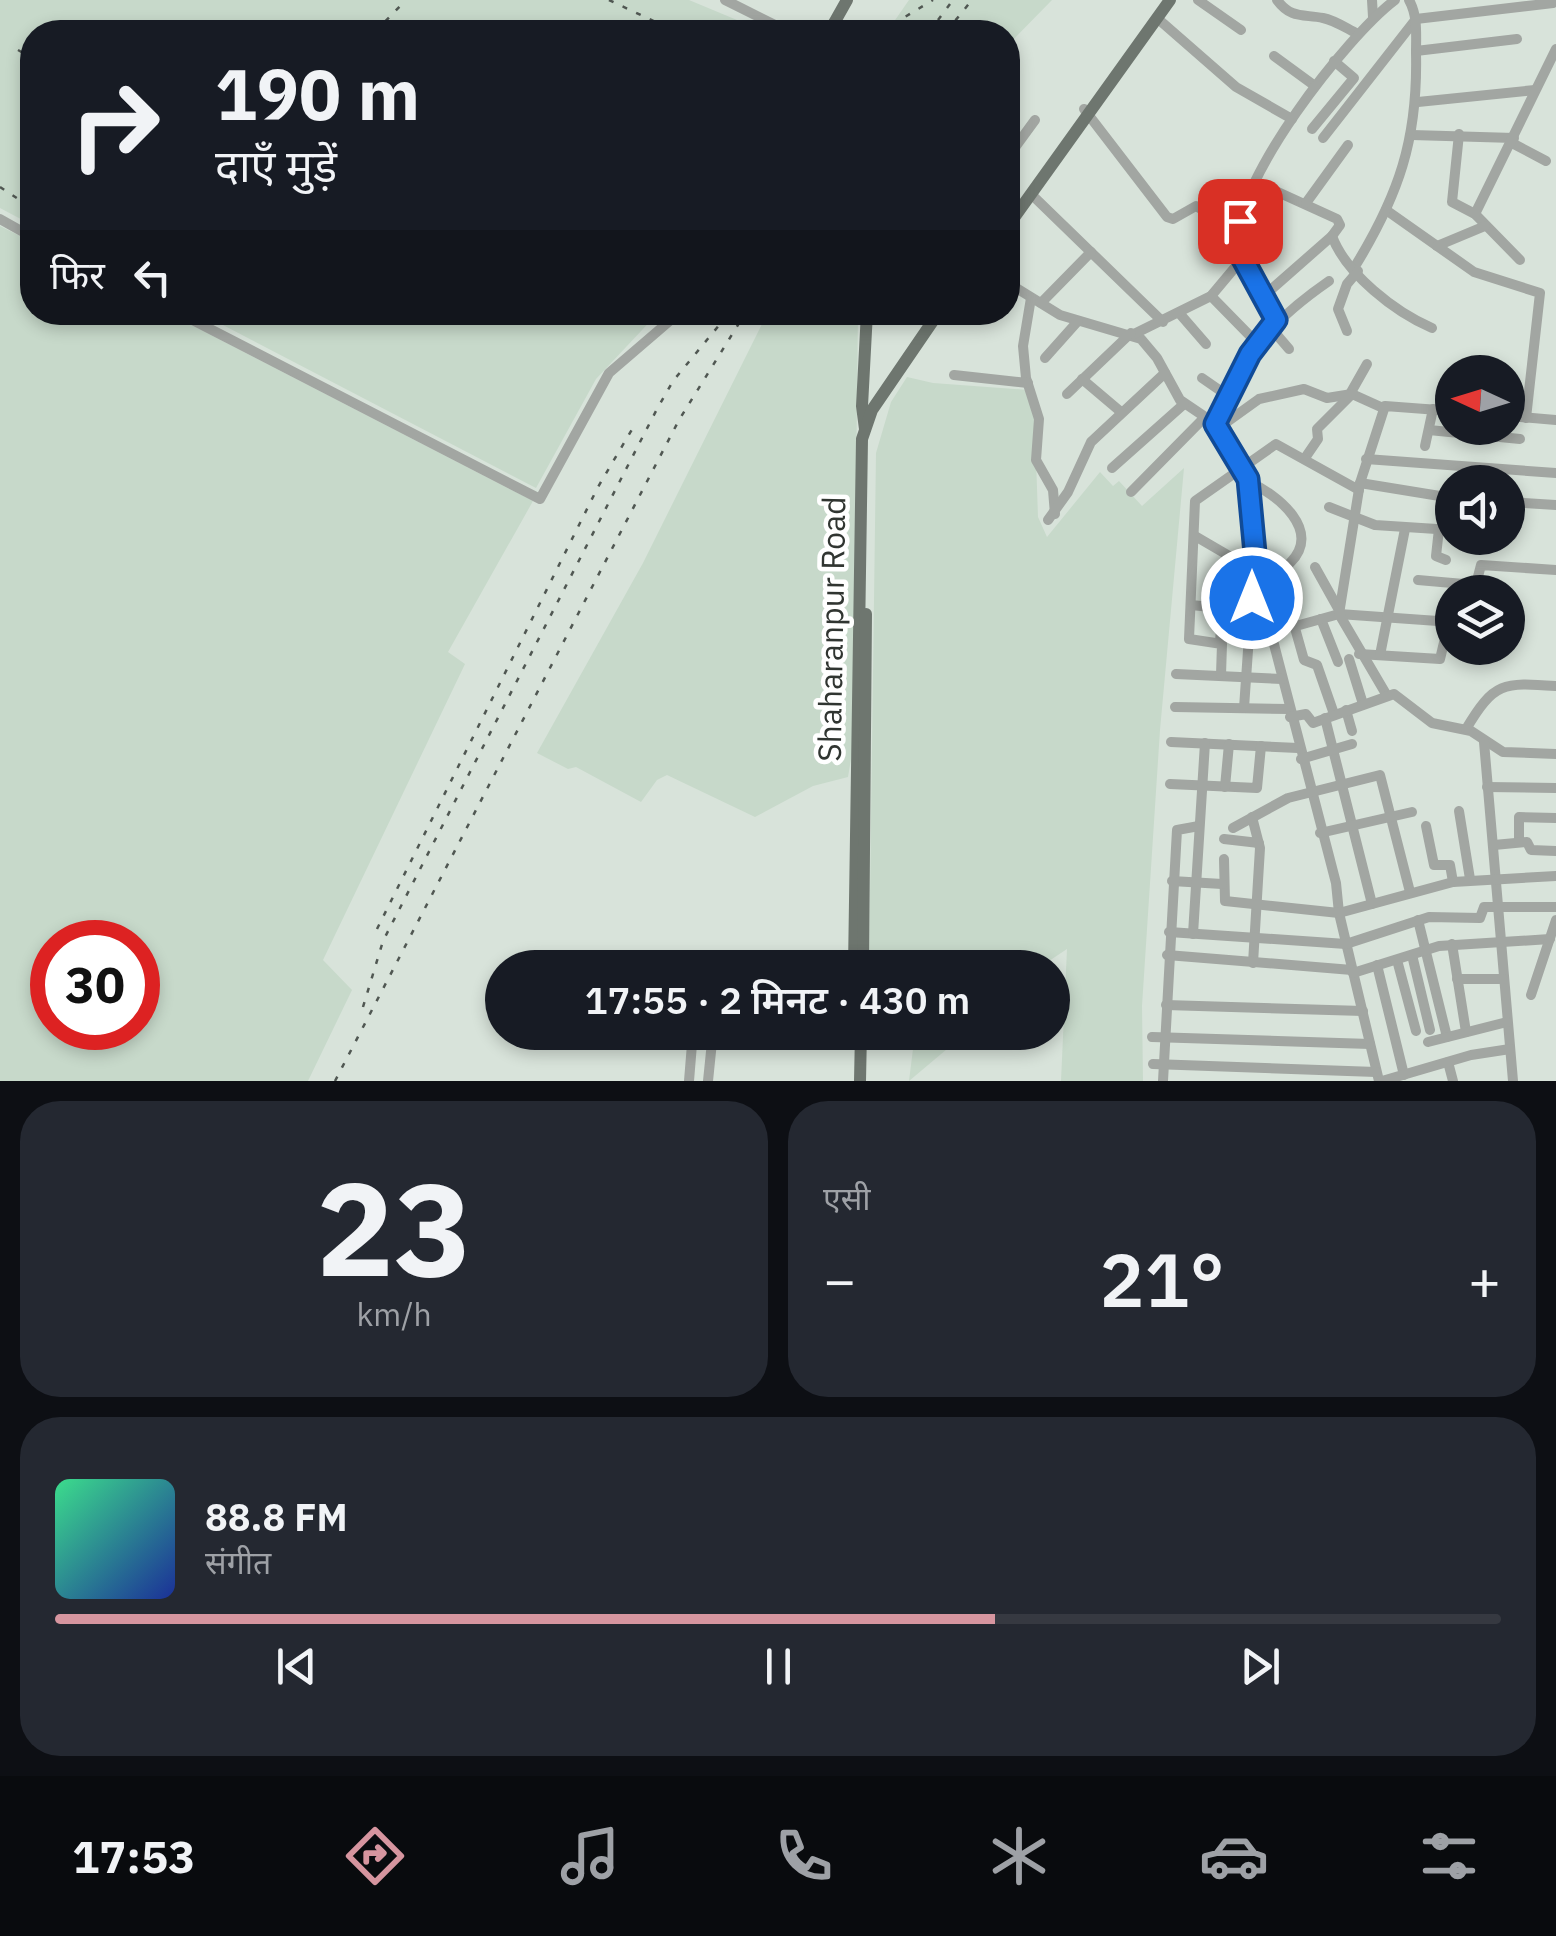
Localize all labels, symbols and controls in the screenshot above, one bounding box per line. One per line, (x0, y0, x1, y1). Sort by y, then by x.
text: 190 m (215, 48, 420, 139)
icon: right (50, 60, 180, 190)
text: दाएँ मुड़ें (215, 136, 337, 194)
pin (1198, 179, 1283, 264)
icon: arrive (1213, 194, 1268, 249)
text: फिर (50, 250, 105, 299)
icon: left (125, 250, 180, 305)
north arrow (1435, 355, 1525, 445)
map controls (1435, 355, 1525, 665)
button: sound (1435, 465, 1525, 555)
street label: Shaharanpur Road (808, 496, 854, 762)
position arrow (1200, 546, 1304, 650)
button: layers (1435, 575, 1525, 665)
speed limit sign: 30 (30, 920, 160, 1050)
text: 17:55 · 2 मिनट · 430 m (585, 975, 970, 1024)
text: 23 (316, 1143, 472, 1312)
text: एसी (823, 1177, 871, 1219)
text: 21° (1099, 1230, 1225, 1328)
text: − (823, 1244, 856, 1315)
text: + (1468, 1244, 1501, 1315)
text: km/h (356, 1293, 432, 1335)
text: 88.8 FM (205, 1492, 348, 1541)
text: संगीत (205, 1541, 271, 1583)
icon: previous (269, 1639, 324, 1694)
icon: pause (751, 1639, 806, 1694)
icon: next (1233, 1639, 1288, 1694)
icon: directions (340, 1821, 410, 1891)
icon: music (555, 1821, 625, 1891)
icon: phone (769, 1821, 839, 1891)
icon: climate (984, 1821, 1054, 1891)
icon: car (1199, 1821, 1269, 1891)
icon: filters (1414, 1821, 1484, 1891)
text: 17:53 (72, 1827, 195, 1885)

